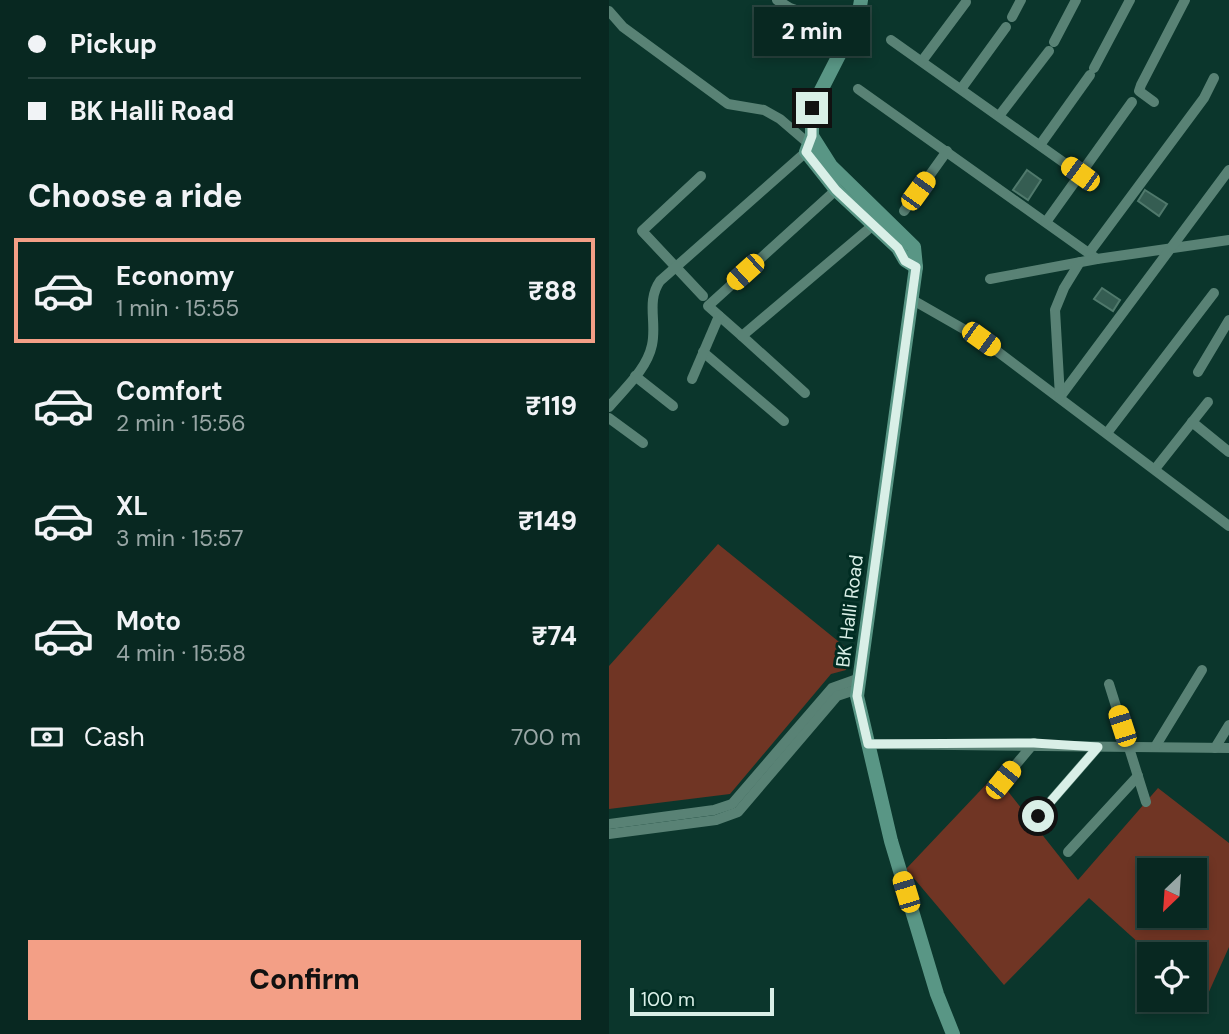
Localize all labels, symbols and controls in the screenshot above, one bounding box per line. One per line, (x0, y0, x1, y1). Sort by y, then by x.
callout: 2 min (754, 7, 870, 56)
text: 2 min (781, 16, 843, 46)
text: Pickup (70, 27, 157, 61)
route end (796, 92, 828, 124)
text: BK Halli Road (70, 94, 234, 128)
car (1057, 153, 1104, 195)
car (898, 168, 939, 214)
text: Choose a ride (28, 175, 243, 217)
car (723, 250, 768, 294)
icon: car (32, 259, 95, 322)
text: Economy (116, 259, 234, 293)
text: ₹88 (528, 274, 577, 308)
text: 1 min · 15:55 (116, 293, 239, 323)
car (958, 318, 1005, 360)
icon: car (32, 374, 95, 437)
text: Comfort (116, 374, 222, 408)
text: ₹119 (525, 389, 577, 423)
text: 2 min · 15:56 (116, 408, 246, 438)
icon: car (32, 489, 95, 552)
text: XL (116, 489, 148, 523)
text: ₹149 (518, 504, 577, 538)
text: 3 min · 15:57 (116, 523, 244, 553)
street label: BK Halli Road (830, 553, 869, 669)
icon: car (32, 604, 95, 667)
text: Moto (116, 604, 181, 638)
text: ₹74 (531, 619, 577, 653)
text: 4 min · 15:58 (116, 638, 246, 668)
car (1106, 703, 1139, 749)
icon: cash (28, 718, 66, 756)
text: Cash (84, 720, 145, 754)
text: 700 m (511, 722, 581, 752)
car (982, 757, 1025, 803)
route start (1022, 800, 1054, 832)
north arrow (1137, 858, 1207, 928)
map controls (1137, 858, 1207, 1012)
car (890, 869, 923, 915)
button: Confirm (28, 940, 581, 1020)
button: locate (1137, 942, 1207, 1012)
scale bar (630, 985, 773, 1017)
text: 100 m (641, 987, 695, 1012)

